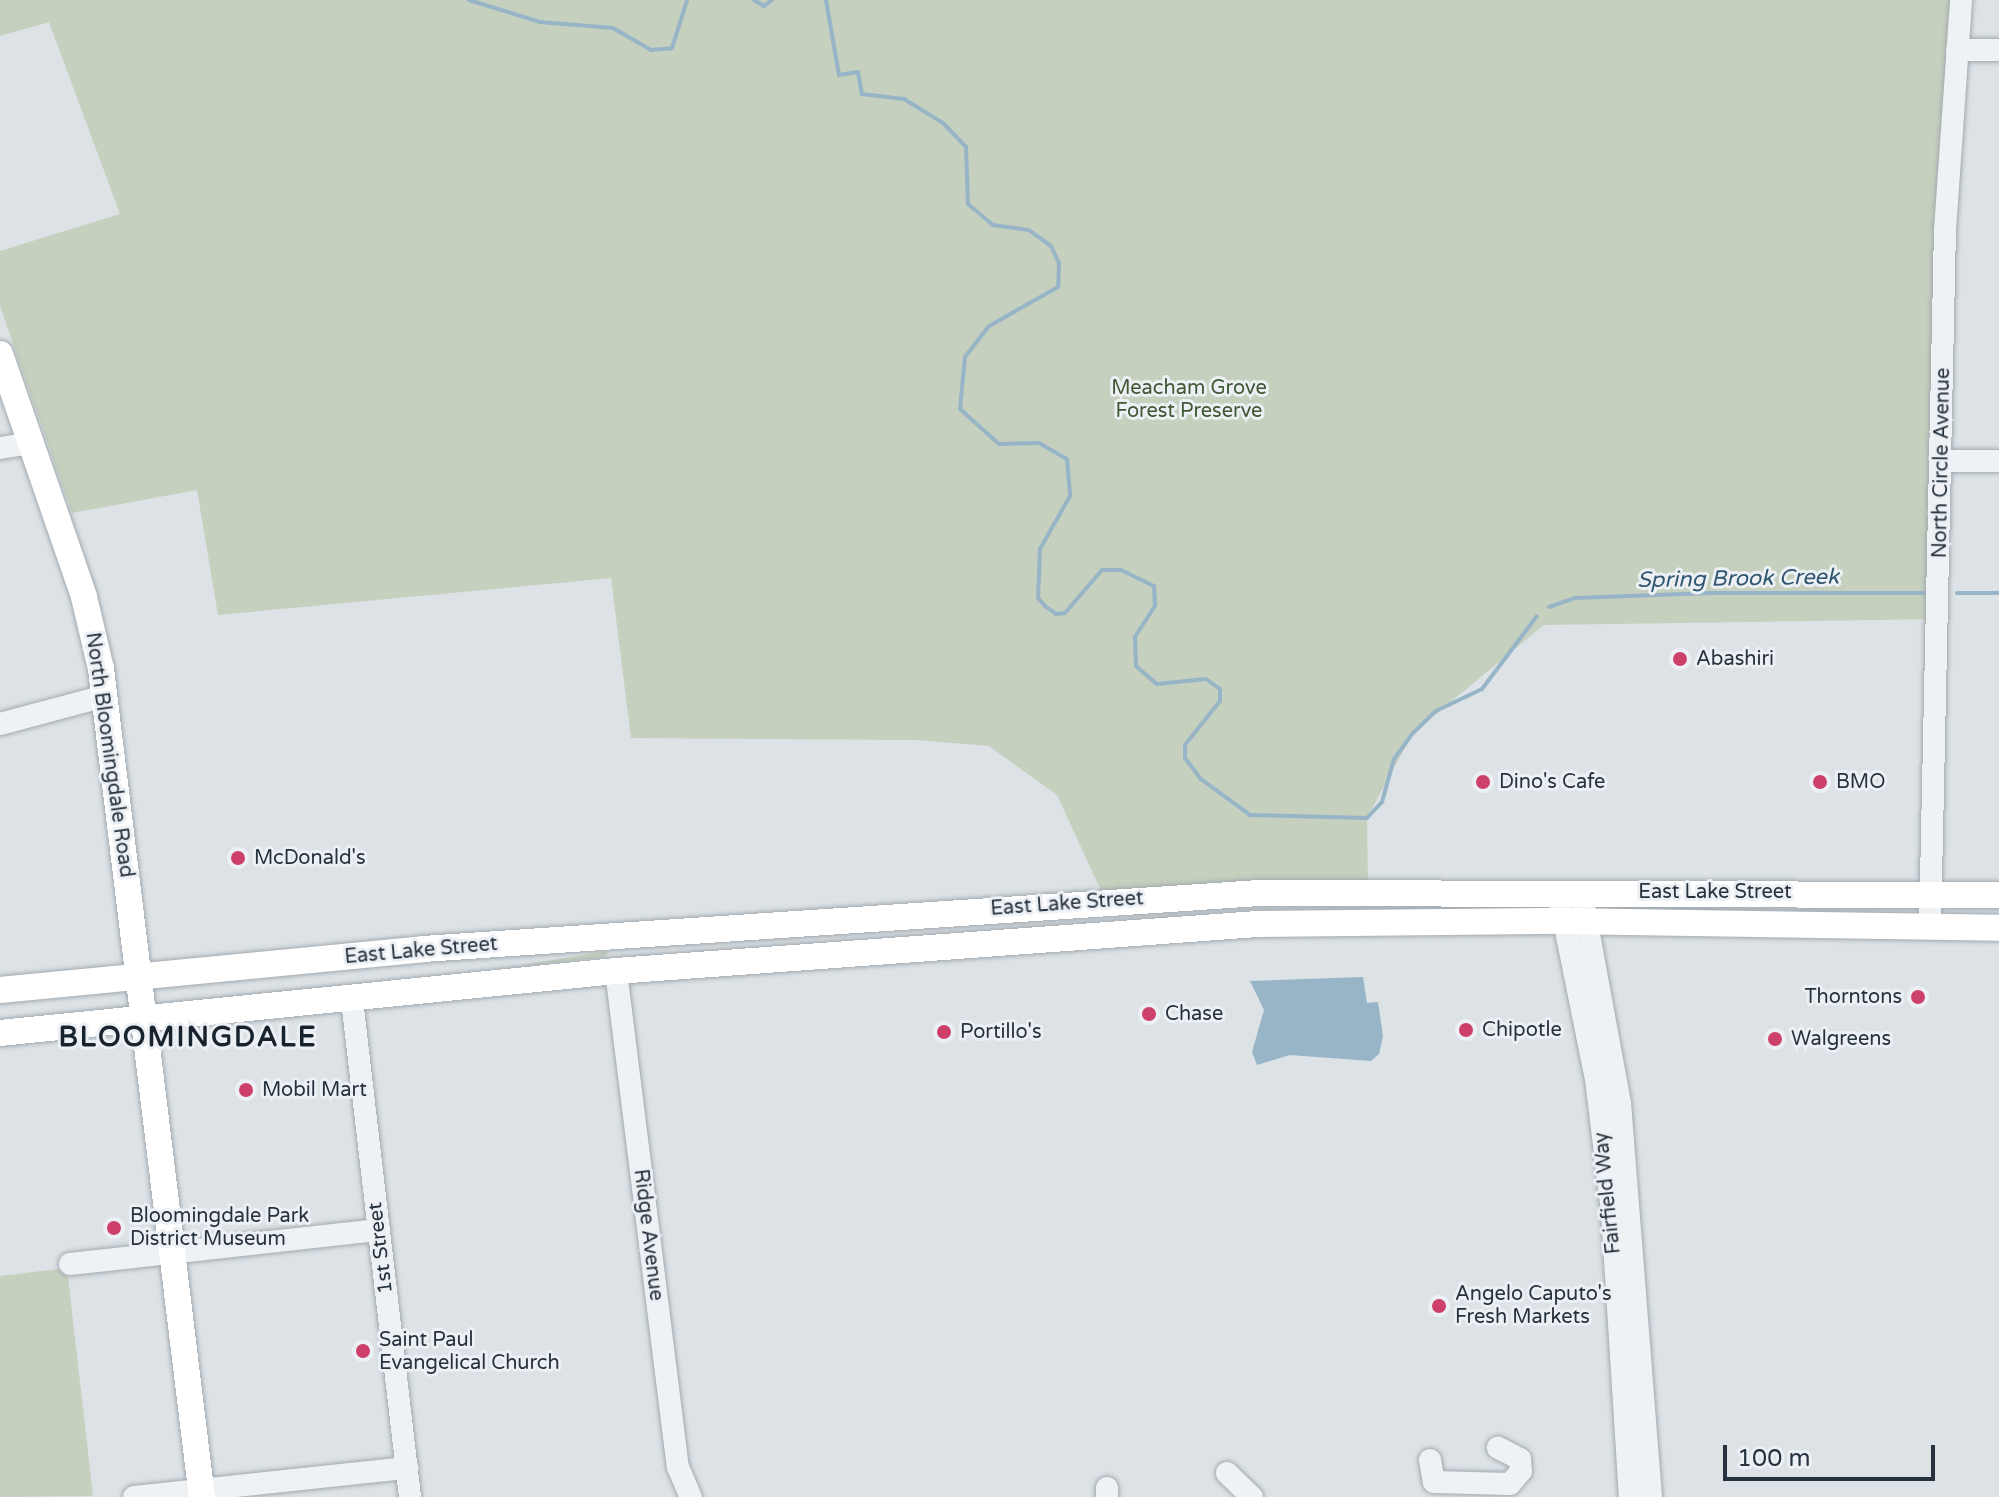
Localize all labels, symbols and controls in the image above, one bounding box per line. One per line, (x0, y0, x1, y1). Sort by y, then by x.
street label: North Circle Avenue (1928, 368, 1956, 558)
park label: Meacham Grove Forest Preserve (1111, 376, 1267, 423)
water label: Spring Brook Creek (1637, 564, 1839, 594)
street label: North Bloomingdale Road (80, 631, 138, 879)
place label: Abashiri (1696, 647, 1774, 671)
marker: Abashiri (1671, 650, 1689, 668)
place label: Dino's Cafe (1499, 770, 1605, 794)
place label: BMO (1836, 770, 1885, 794)
marker: Dino's Cafe (1474, 773, 1492, 791)
marker: BMO (1811, 773, 1829, 791)
place label: McDonald's (254, 846, 366, 870)
marker: McDonald's (229, 849, 247, 867)
street label: East Lake Street (1638, 880, 1792, 904)
street label: East Lake Street (990, 887, 1144, 921)
street label: East Lake Street (344, 932, 498, 970)
place label: Thorntons (1805, 985, 1902, 1009)
marker: Thorntons (1909, 988, 1927, 1006)
place label: Chase (1165, 1002, 1223, 1026)
marker: Chase (1140, 1005, 1158, 1023)
place label: Chipotle (1482, 1018, 1562, 1042)
district label: BLOOMINGDALE (58, 1020, 318, 1054)
place label: Portillo's (960, 1020, 1041, 1044)
marker: Chipotle (1457, 1021, 1475, 1039)
marker: Portillo's (935, 1023, 953, 1041)
place label: Walgreens (1791, 1027, 1891, 1051)
marker: Walgreens (1766, 1030, 1784, 1048)
place label: Mobil Mart (262, 1078, 367, 1102)
marker: Mobil Mart (237, 1081, 255, 1099)
street label: Fairfield Way (1590, 1131, 1626, 1255)
street label: Ridge Avenue (628, 1168, 668, 1302)
street label: 1st Street (363, 1201, 399, 1295)
place label: Bloomingdale Park District Museum (130, 1204, 309, 1251)
marker: Bloomingdale Park District Museum (105, 1219, 123, 1237)
place label: Angelo Caputo's Fresh Markets (1455, 1282, 1612, 1329)
marker: Angelo Caputo's Fresh Markets (1430, 1297, 1448, 1315)
place label: Saint Paul Evangelical Church (379, 1328, 560, 1375)
marker: Saint Paul Evangelical Church (354, 1342, 372, 1360)
scale bar (1727, 1429, 1939, 1479)
text: 100 m (1737, 1444, 1811, 1473)

